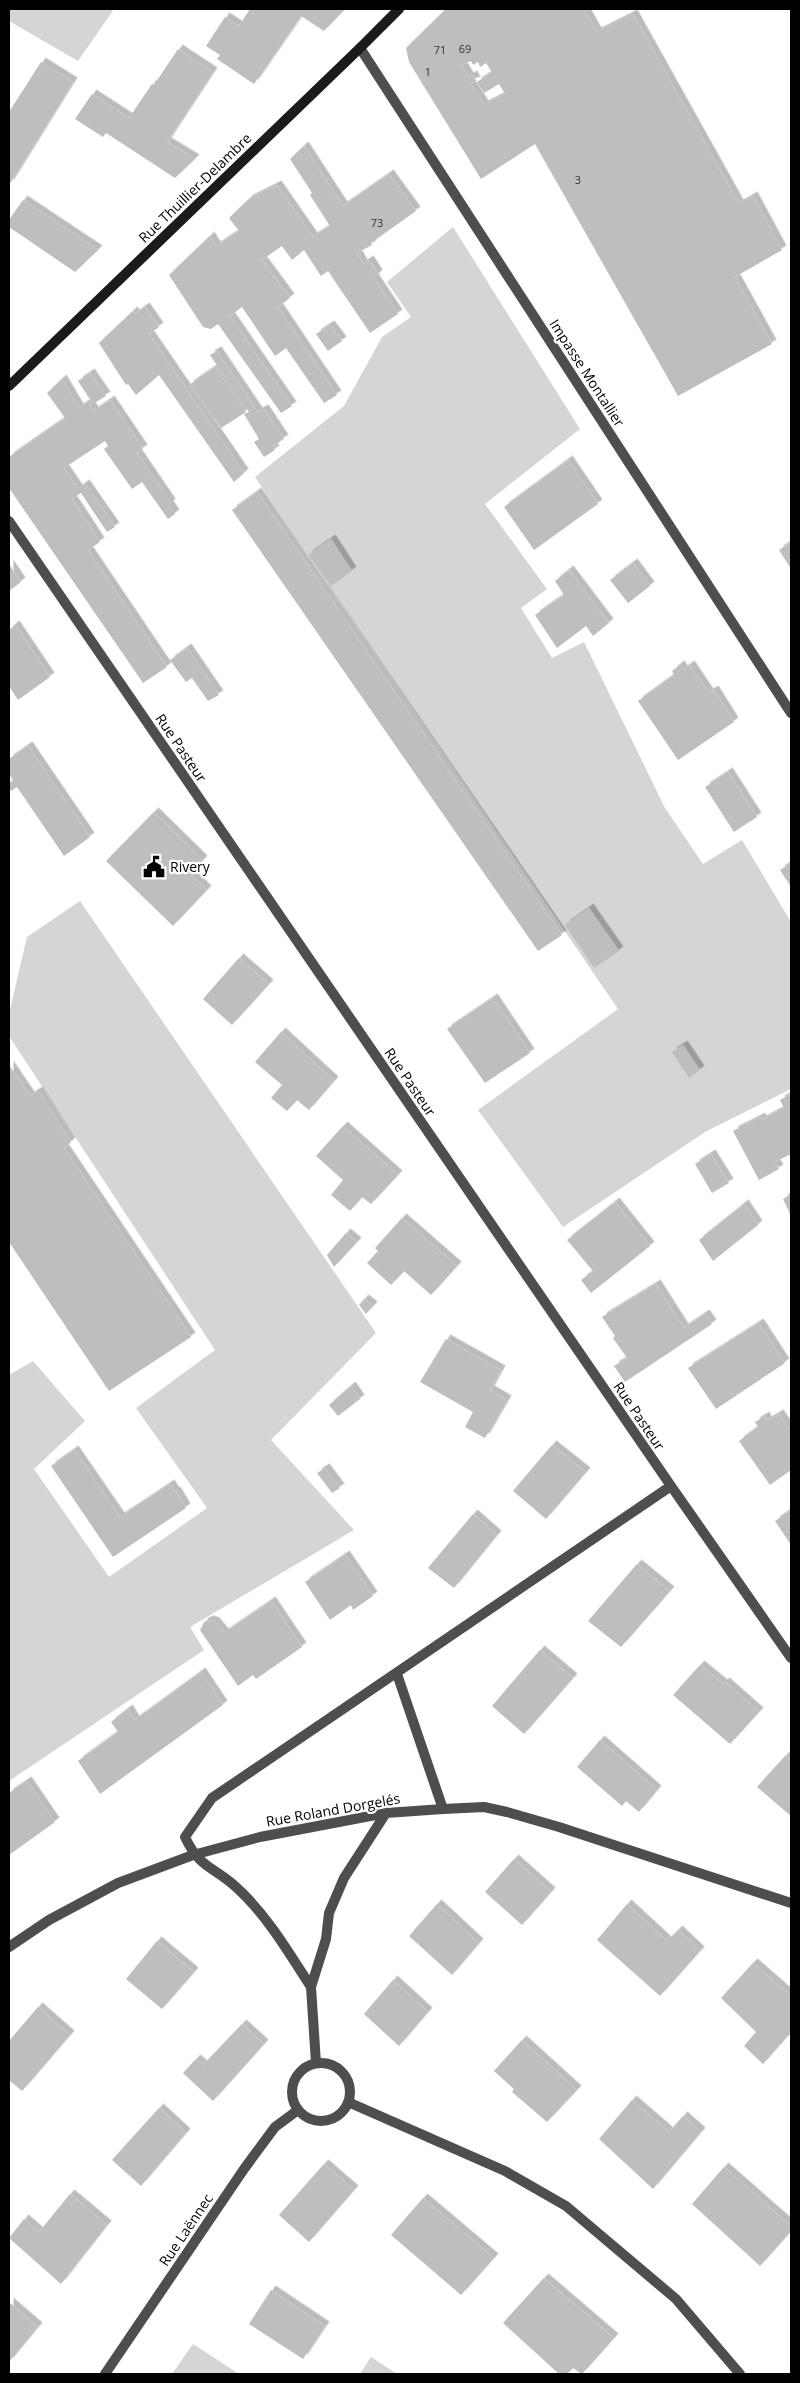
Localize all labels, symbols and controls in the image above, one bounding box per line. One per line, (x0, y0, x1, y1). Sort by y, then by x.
house number: 69 (459, 41, 471, 56)
house number: 71 (434, 42, 446, 57)
house number: 1 (425, 64, 431, 79)
street label: Rue Thuillier-Delambre (134, 129, 255, 247)
house number: 3 (575, 172, 581, 187)
house number: 73 (371, 215, 383, 230)
street label: Impasse Montallier (546, 315, 629, 430)
street label: Rue Pasteur (152, 710, 211, 786)
public building icon: Rivery (141, 854, 167, 880)
place label: Rivery (170, 857, 211, 876)
street label: Rue Pasteur (381, 1044, 440, 1120)
street label: Rue Pasteur (610, 1378, 669, 1454)
street label: Rue Roland Dorgelés (264, 1788, 402, 1831)
street label: Rue Laënnec (154, 2190, 217, 2270)

